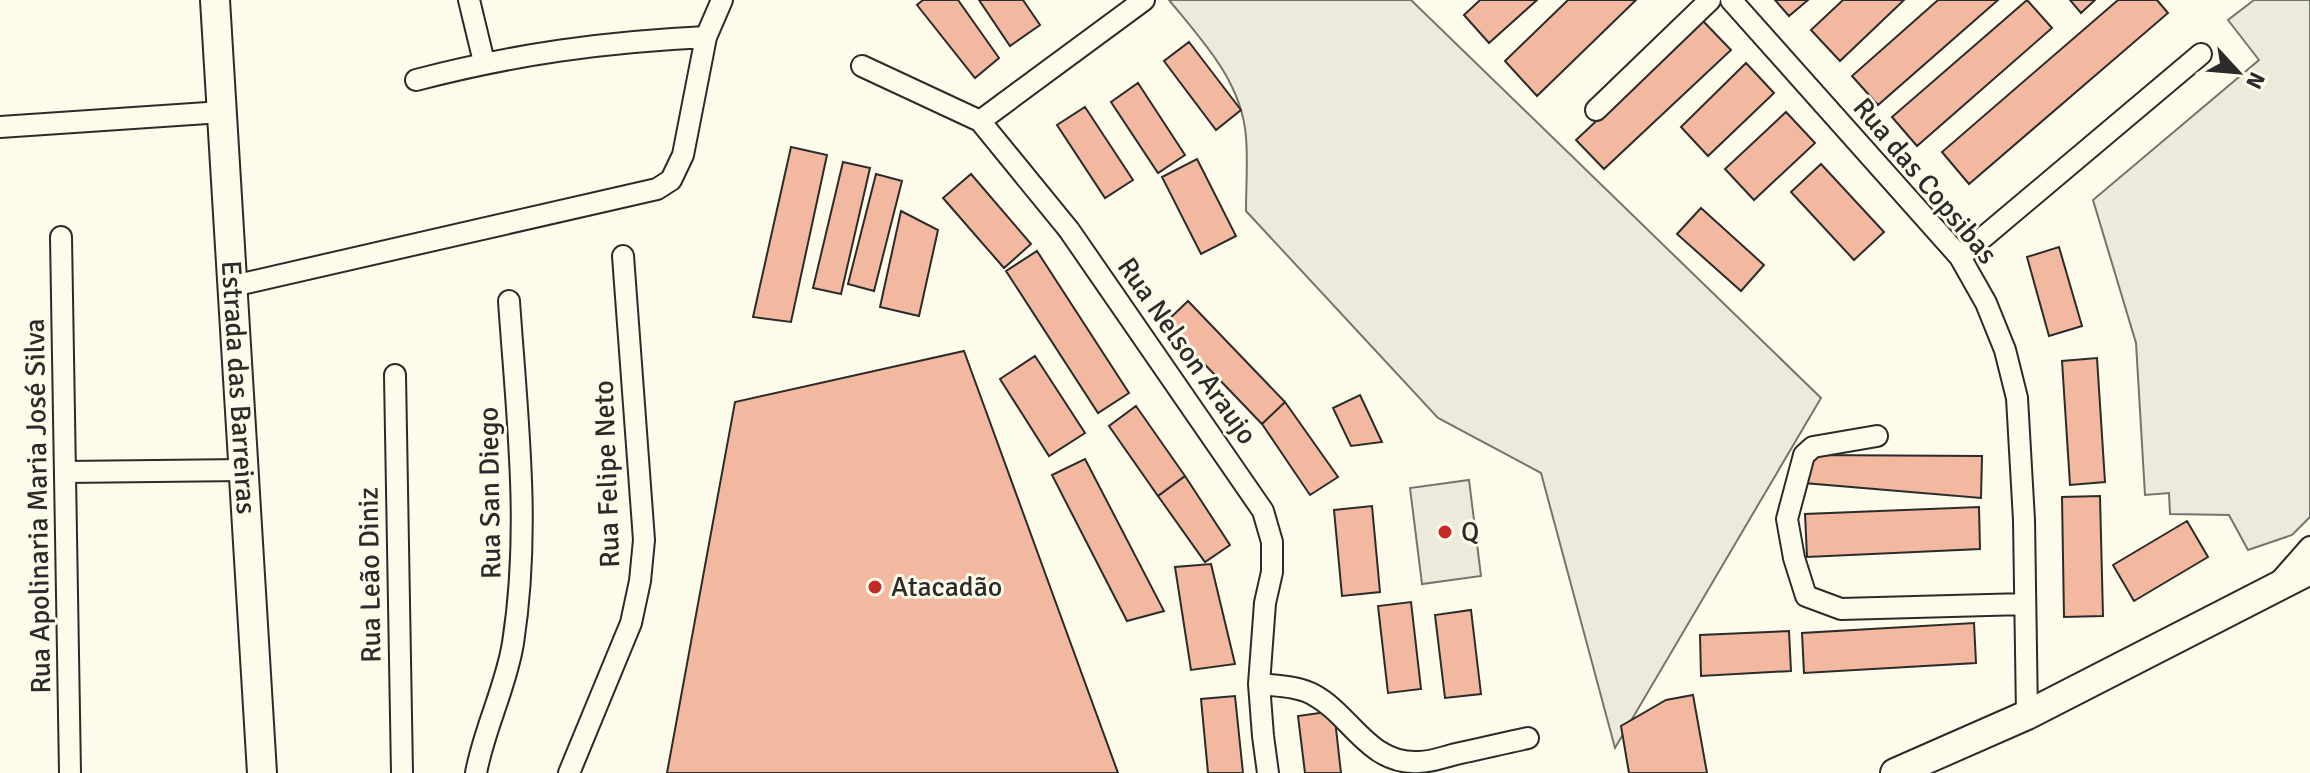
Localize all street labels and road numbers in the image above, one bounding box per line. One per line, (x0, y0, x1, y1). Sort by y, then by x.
street label: Rua das Copsibas (1846, 91, 2004, 271)
street label: Rua Nelson Araujo (1110, 251, 1264, 451)
street label: Estrada das Barreiras (214, 259, 263, 515)
street label: Rua Apolinaria Maria José Silva (18, 318, 58, 694)
street label: Rua Felipe Neto (587, 380, 627, 568)
street label: Rua San Diego (472, 407, 508, 579)
street label: Rua Leão Diniz (351, 487, 389, 663)

